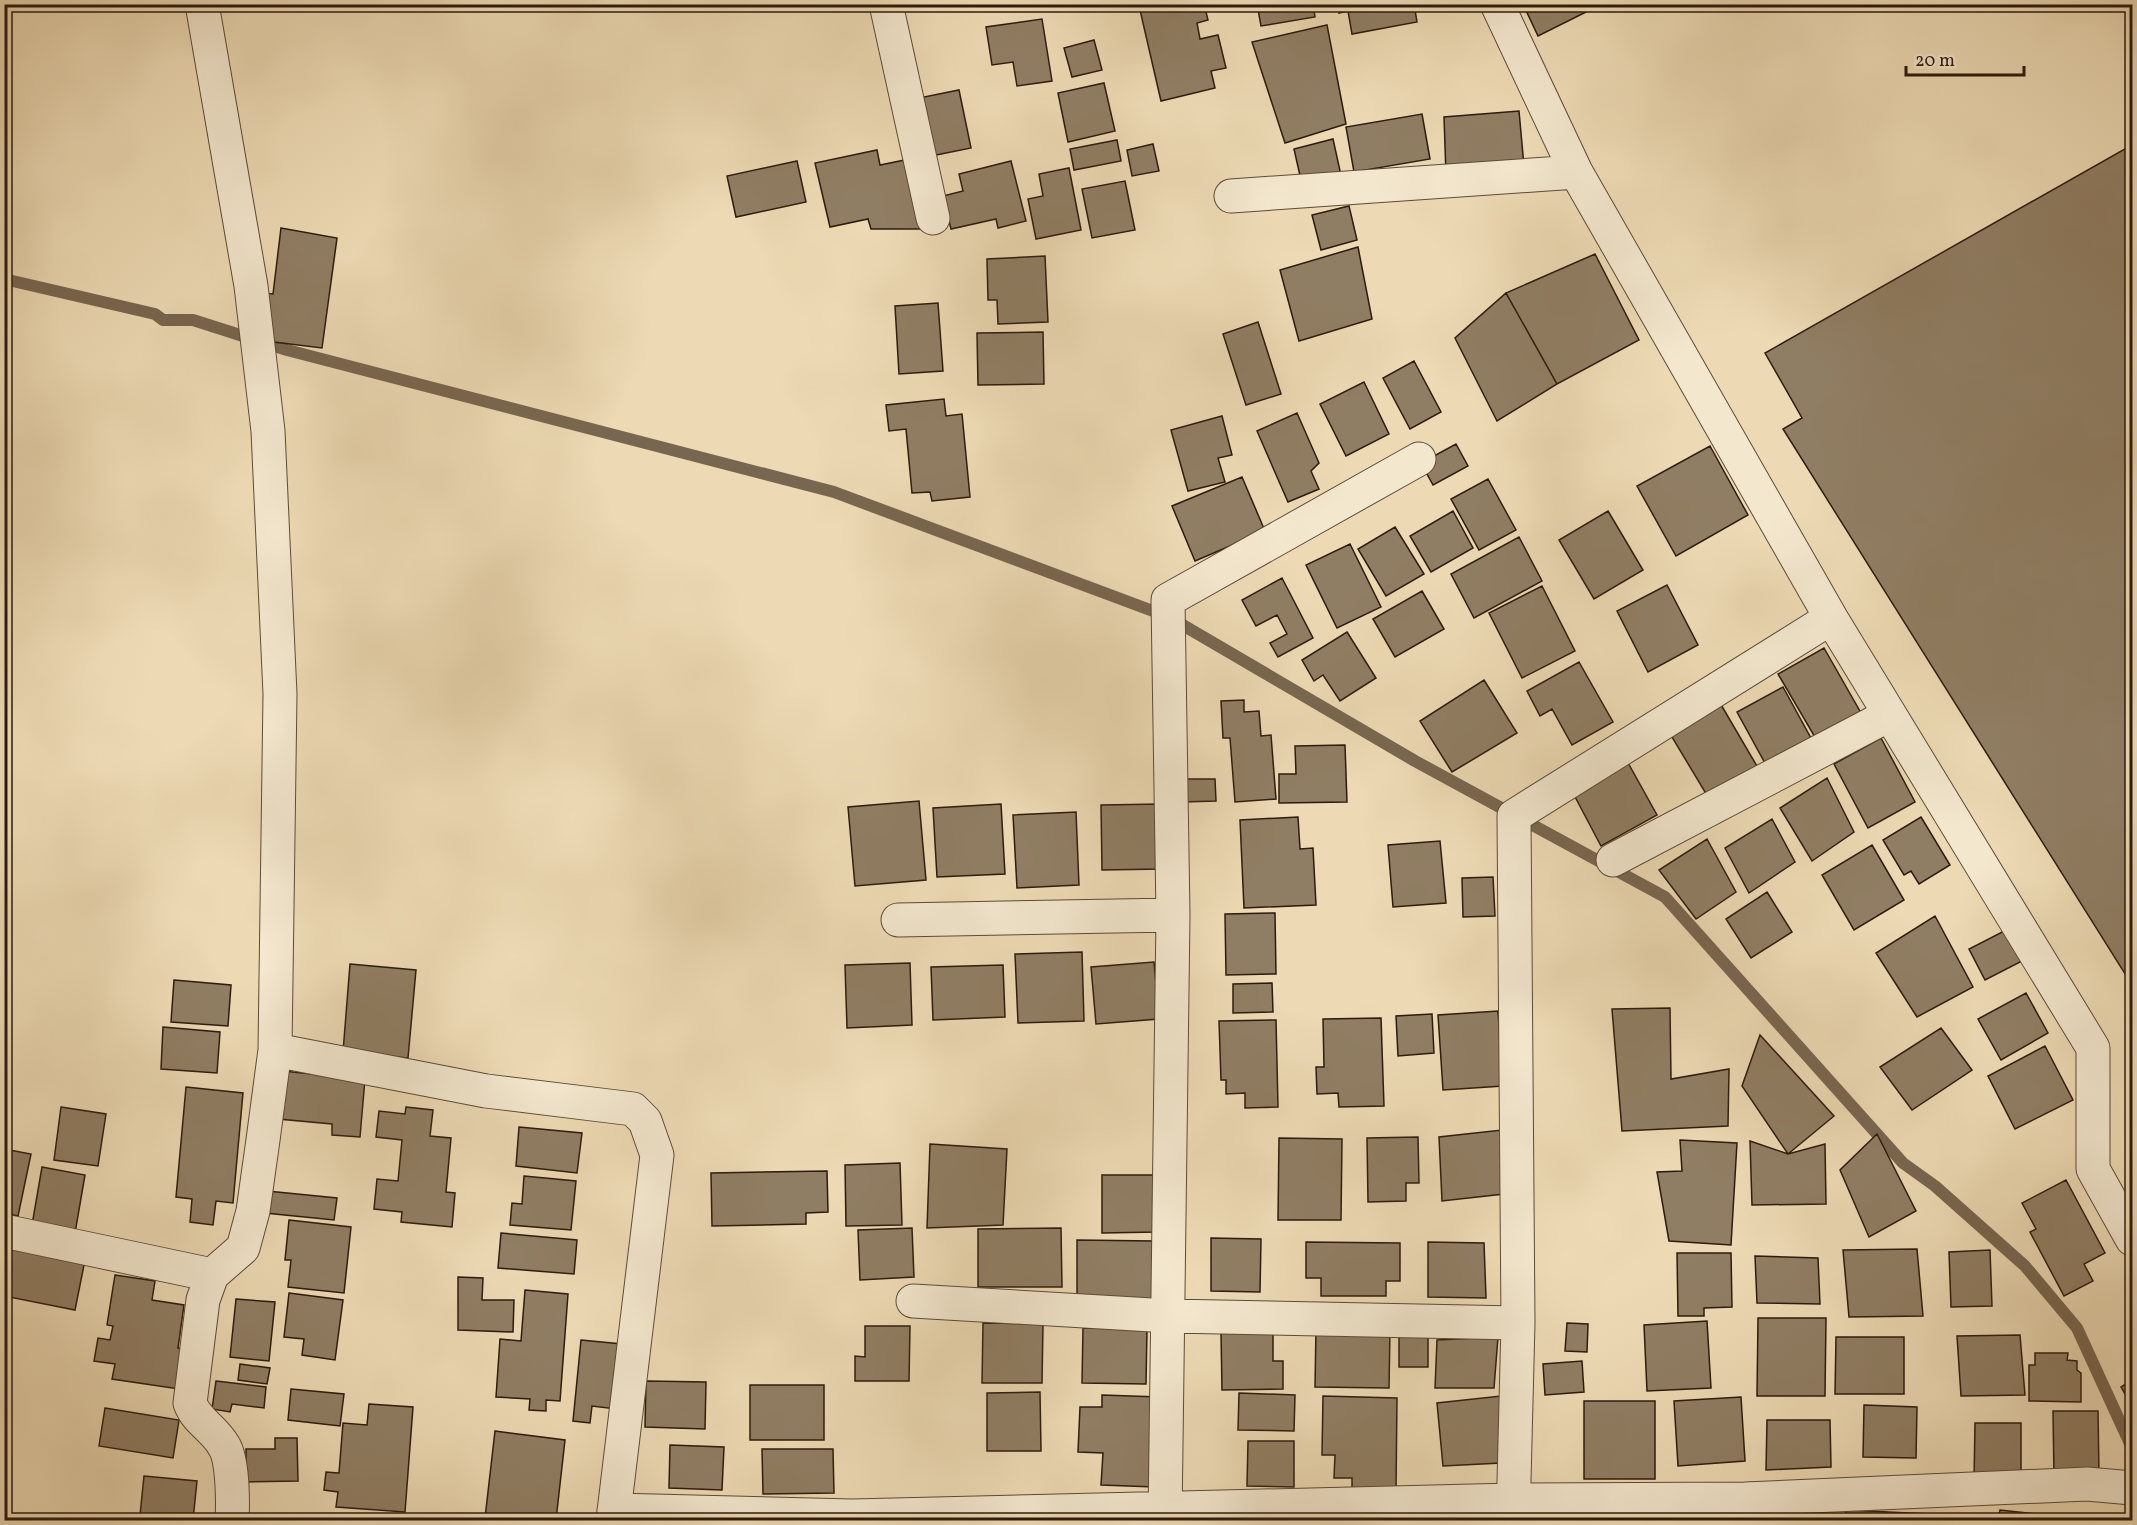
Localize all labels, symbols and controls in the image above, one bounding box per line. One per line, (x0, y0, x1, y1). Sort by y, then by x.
scale bar (1906, 39, 2024, 77)
text: 20 m (1915, 49, 1955, 74)

